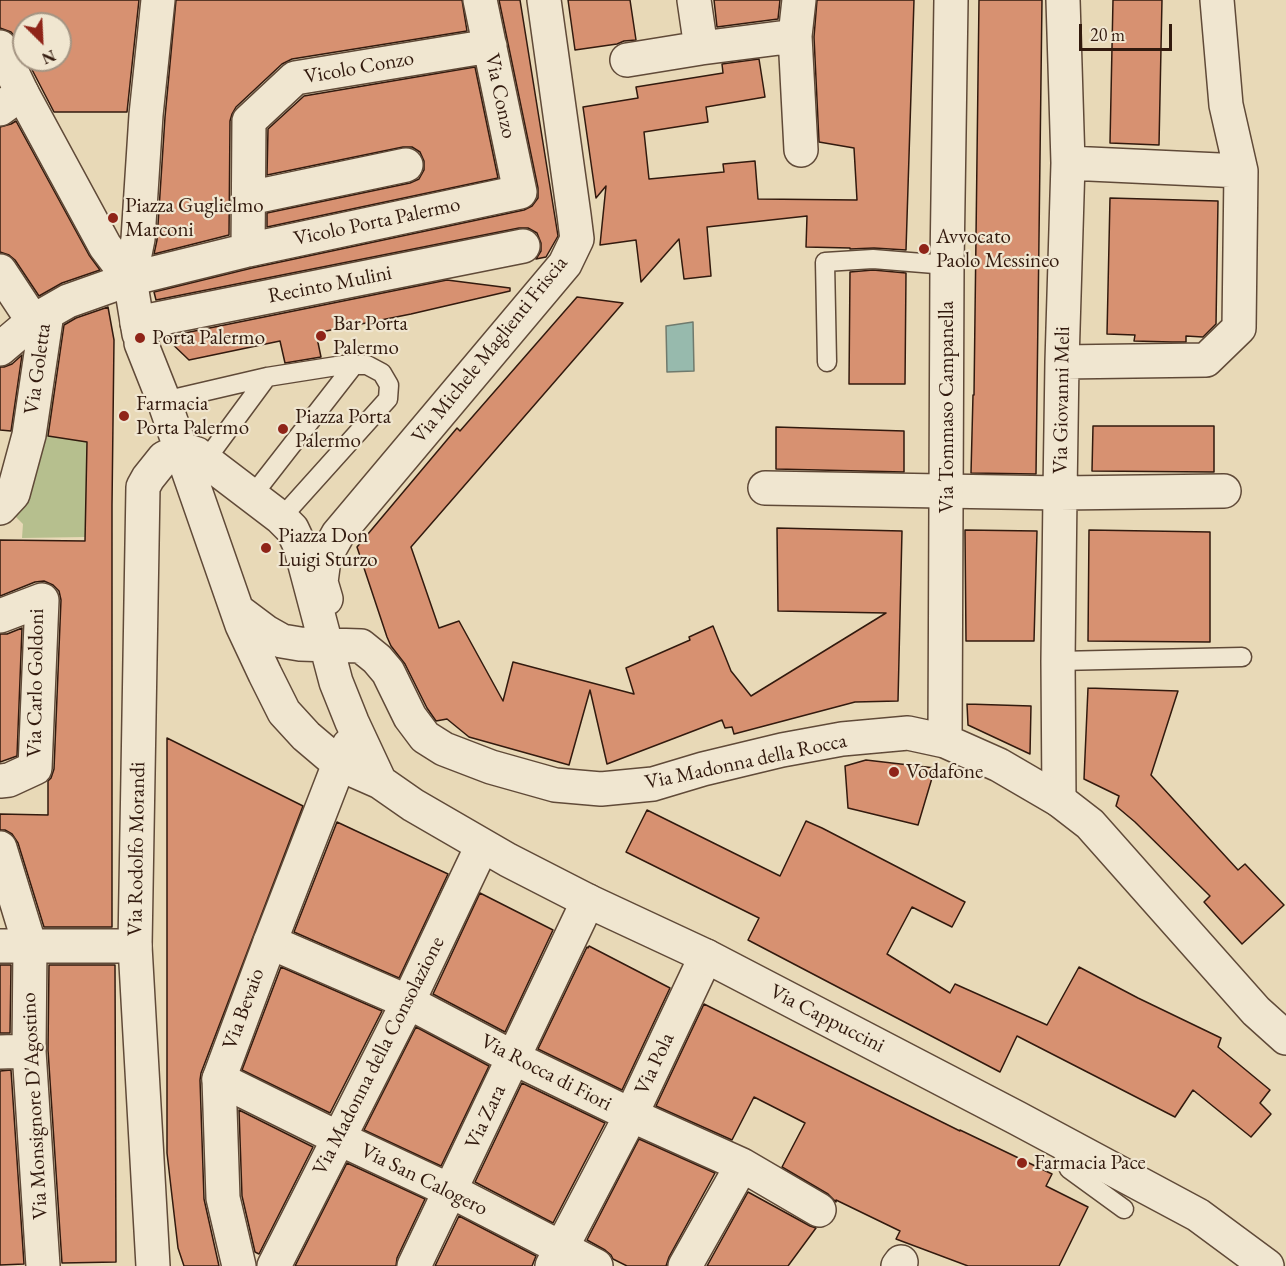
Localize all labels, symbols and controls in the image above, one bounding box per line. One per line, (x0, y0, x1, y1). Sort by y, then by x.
north arrow (12, 12, 72, 72)
scale bar (1082, 12, 1175, 50)
text: 20 m (1090, 23, 1125, 46)
text: N (39, 45, 59, 69)
street label: Vicolo Conzo (302, 46, 416, 90)
street label: Via Conzo (479, 51, 521, 141)
street label: Vicolo Porta Palermo (291, 192, 463, 252)
place label: Piazza Guglielmo Marconi (125, 193, 264, 243)
marker: Piazza Guglielmo Marconi (106, 211, 120, 225)
place label: Avvocato Paolo Messineo (936, 224, 1060, 274)
marker: Avvocato Paolo Messineo (917, 242, 931, 256)
street label: Via Michele Maglienti Friscia (407, 251, 573, 449)
street label: Recinto Mulini (266, 261, 394, 309)
street label: Via Tommaso Campanella (934, 301, 960, 513)
place label: Bar Porta Palermo (333, 311, 408, 361)
street label: Via Goletta (19, 322, 57, 416)
place label: Porta Palermo (152, 325, 265, 351)
street label: Via Giovanni Meli (1048, 326, 1076, 474)
marker: Bar Porta Palermo (314, 329, 328, 343)
marker: Porta Palermo (133, 331, 147, 345)
place label: Farmacia Porta Palermo (136, 391, 249, 441)
place label: Piazza Porta Palermo (295, 404, 391, 454)
marker: Farmacia Porta Palermo (117, 409, 131, 423)
marker: Piazza Porta Palermo (276, 422, 290, 436)
place label: Piazza Don Luigi Sturzo (278, 523, 378, 573)
marker: Piazza Don Luigi Sturzo (259, 541, 273, 555)
street label: Via Carlo Goldoni (22, 608, 50, 758)
street label: Via Madonna della Rocca (643, 728, 849, 796)
place label: Vodafone (906, 759, 983, 785)
street label: Via Rodolfo Morandi (123, 762, 151, 936)
marker: Vodafone (887, 765, 901, 779)
street label: Via Madonna della Consolazione (308, 932, 450, 1180)
street label: Via Bevaio (218, 965, 270, 1053)
street label: Via Cappuccini (765, 979, 889, 1059)
street label: Via Monsignore D'Agostino (16, 992, 54, 1220)
street label: Via Rocca di Fiori (476, 1029, 616, 1117)
street label: Via Pola (630, 1029, 680, 1099)
street label: Via Zara (460, 1081, 512, 1153)
street label: Via San Calogero (356, 1138, 492, 1222)
place label: Farmacia Pace (1034, 1150, 1146, 1176)
marker: Farmacia Pace (1015, 1156, 1029, 1170)

